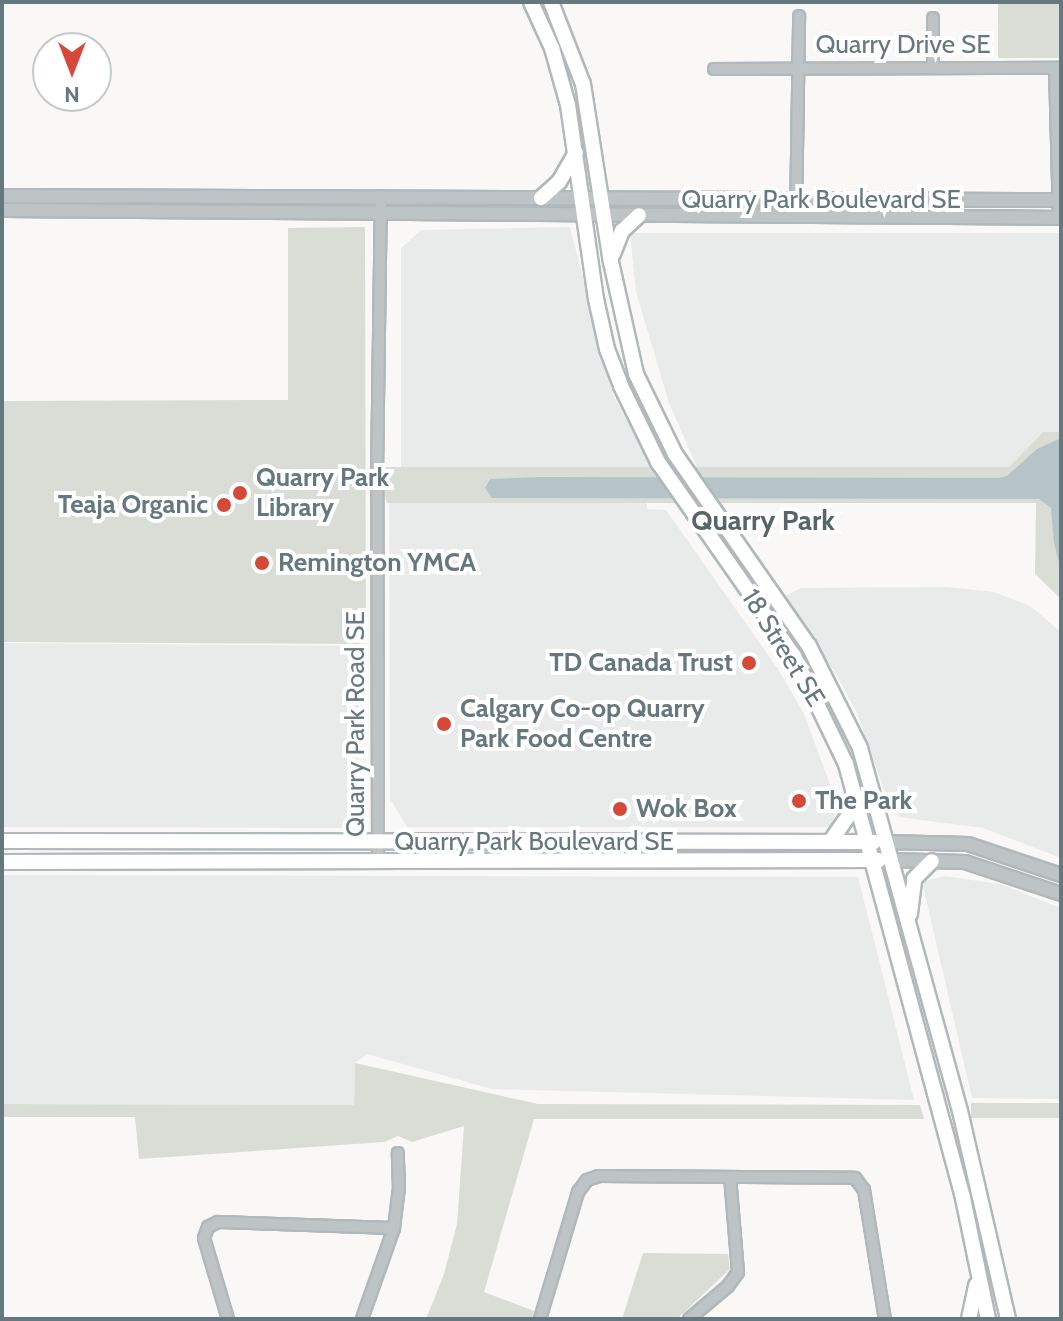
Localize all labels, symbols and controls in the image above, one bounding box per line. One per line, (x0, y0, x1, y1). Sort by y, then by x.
street label: Quarry Drive SE (815, 29, 991, 61)
north arrow (32, 32, 112, 112)
text: N (64, 81, 80, 108)
street label: Quarry Park Boulevard SE (681, 184, 961, 216)
place label: Quarry Park Library (256, 462, 389, 524)
marker: Quarry Park Library (231, 484, 249, 502)
place label: Teaja Organic (58, 489, 208, 521)
marker: Teaja Organic (215, 496, 233, 514)
district label: Quarry Park (691, 503, 835, 537)
place label: Remington YMCA (278, 547, 476, 579)
marker: Remington YMCA (253, 554, 271, 572)
street label: 18 Street SE (735, 584, 831, 712)
street label: Quarry Park Road SE (340, 611, 372, 837)
place label: TD Canada Trust (549, 647, 733, 679)
marker: TD Canada Trust (740, 654, 758, 672)
place label: Calgary Co-op Quarry Park Food Centre (460, 693, 705, 754)
marker: Calgary Co-op Quarry Park Food Centre (435, 715, 453, 733)
place label: The Park (815, 785, 912, 817)
marker: The Park (790, 792, 808, 810)
place label: Wok Box (636, 793, 737, 825)
marker: Wok Box (611, 800, 629, 818)
street label: Quarry Park Boulevard SE (394, 826, 674, 858)

